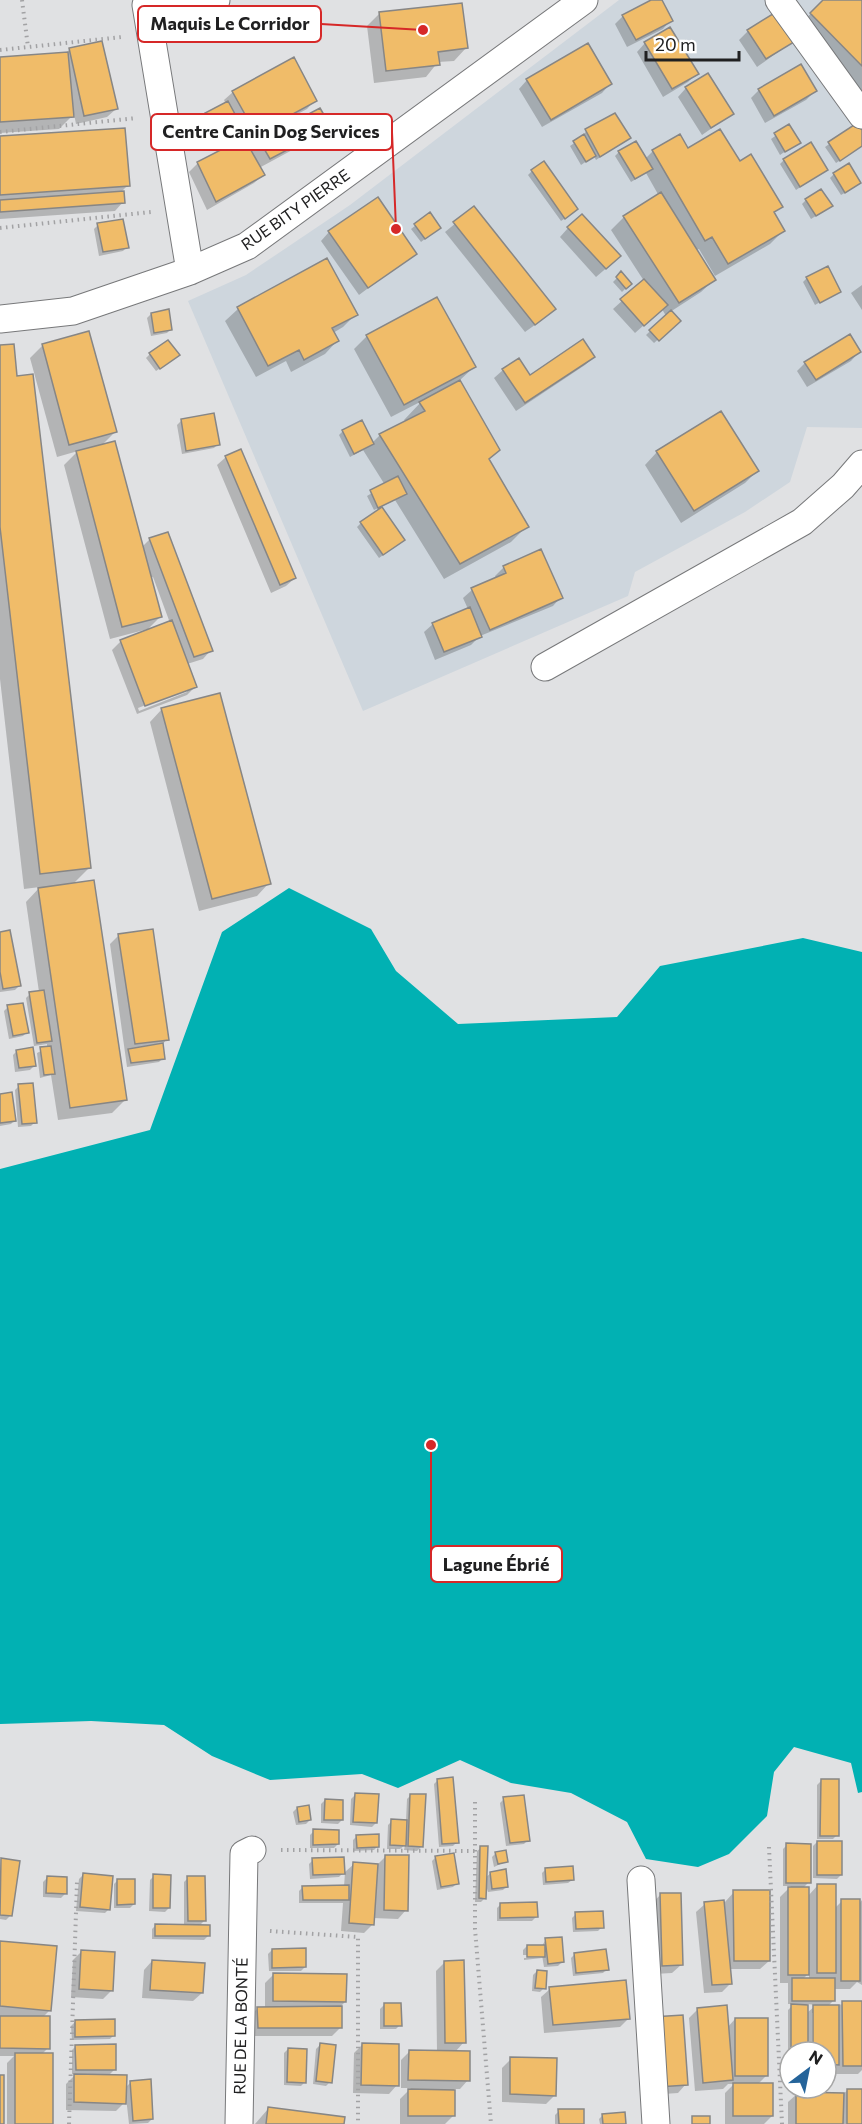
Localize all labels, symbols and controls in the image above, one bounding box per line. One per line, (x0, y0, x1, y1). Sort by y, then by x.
callout: Maquis Le Corridor (138, 6, 321, 42)
text: Maquis Le Corridor (150, 12, 310, 34)
scale bar (646, 24, 739, 62)
text: 20 m (655, 33, 696, 55)
callout: Centre Canin Dog Services (151, 114, 392, 150)
text: Centre Canin Dog Services (162, 120, 380, 142)
street label: RUE BITY PIERRE (237, 164, 353, 254)
callout: Lagune Ébrié (431, 1546, 562, 1582)
text: Lagune Ébrié (443, 1553, 549, 1575)
street label: RUE DE LA BONTÉ (229, 1957, 251, 2095)
north arrow (778, 2040, 838, 2100)
text: N (806, 2046, 826, 2068)

